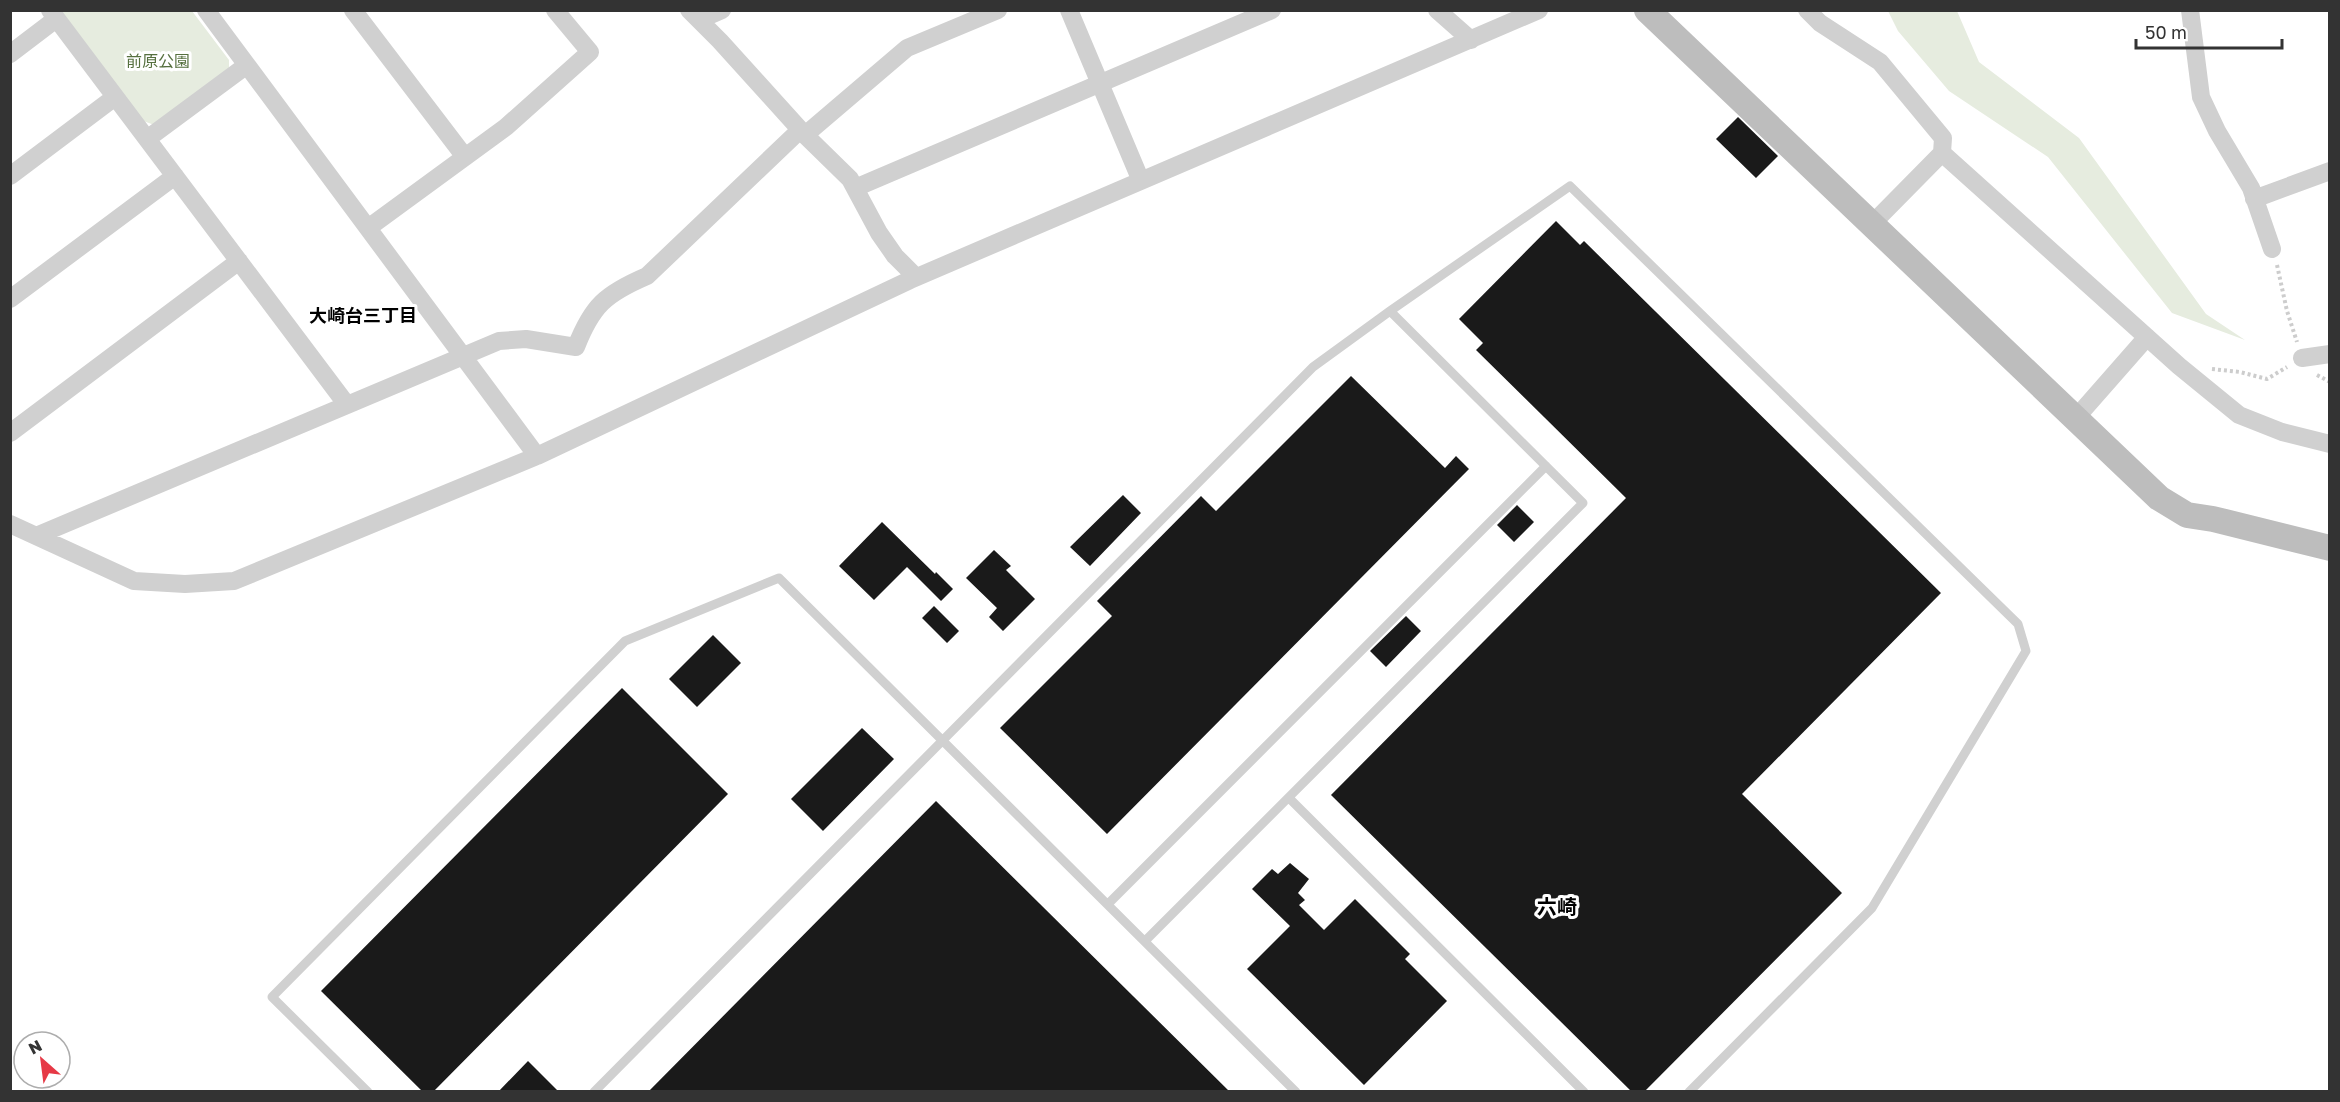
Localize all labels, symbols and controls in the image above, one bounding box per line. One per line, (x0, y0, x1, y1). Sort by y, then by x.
scale bar (2136, 12, 2282, 50)
text: 50 m (2145, 21, 2187, 43)
park label: 前原公園 (126, 51, 190, 71)
district label: 大崎台三丁目 (309, 304, 417, 326)
district label: 六崎 (1537, 894, 1577, 918)
north arrow (12, 1030, 72, 1090)
text: N (25, 1035, 45, 1058)

